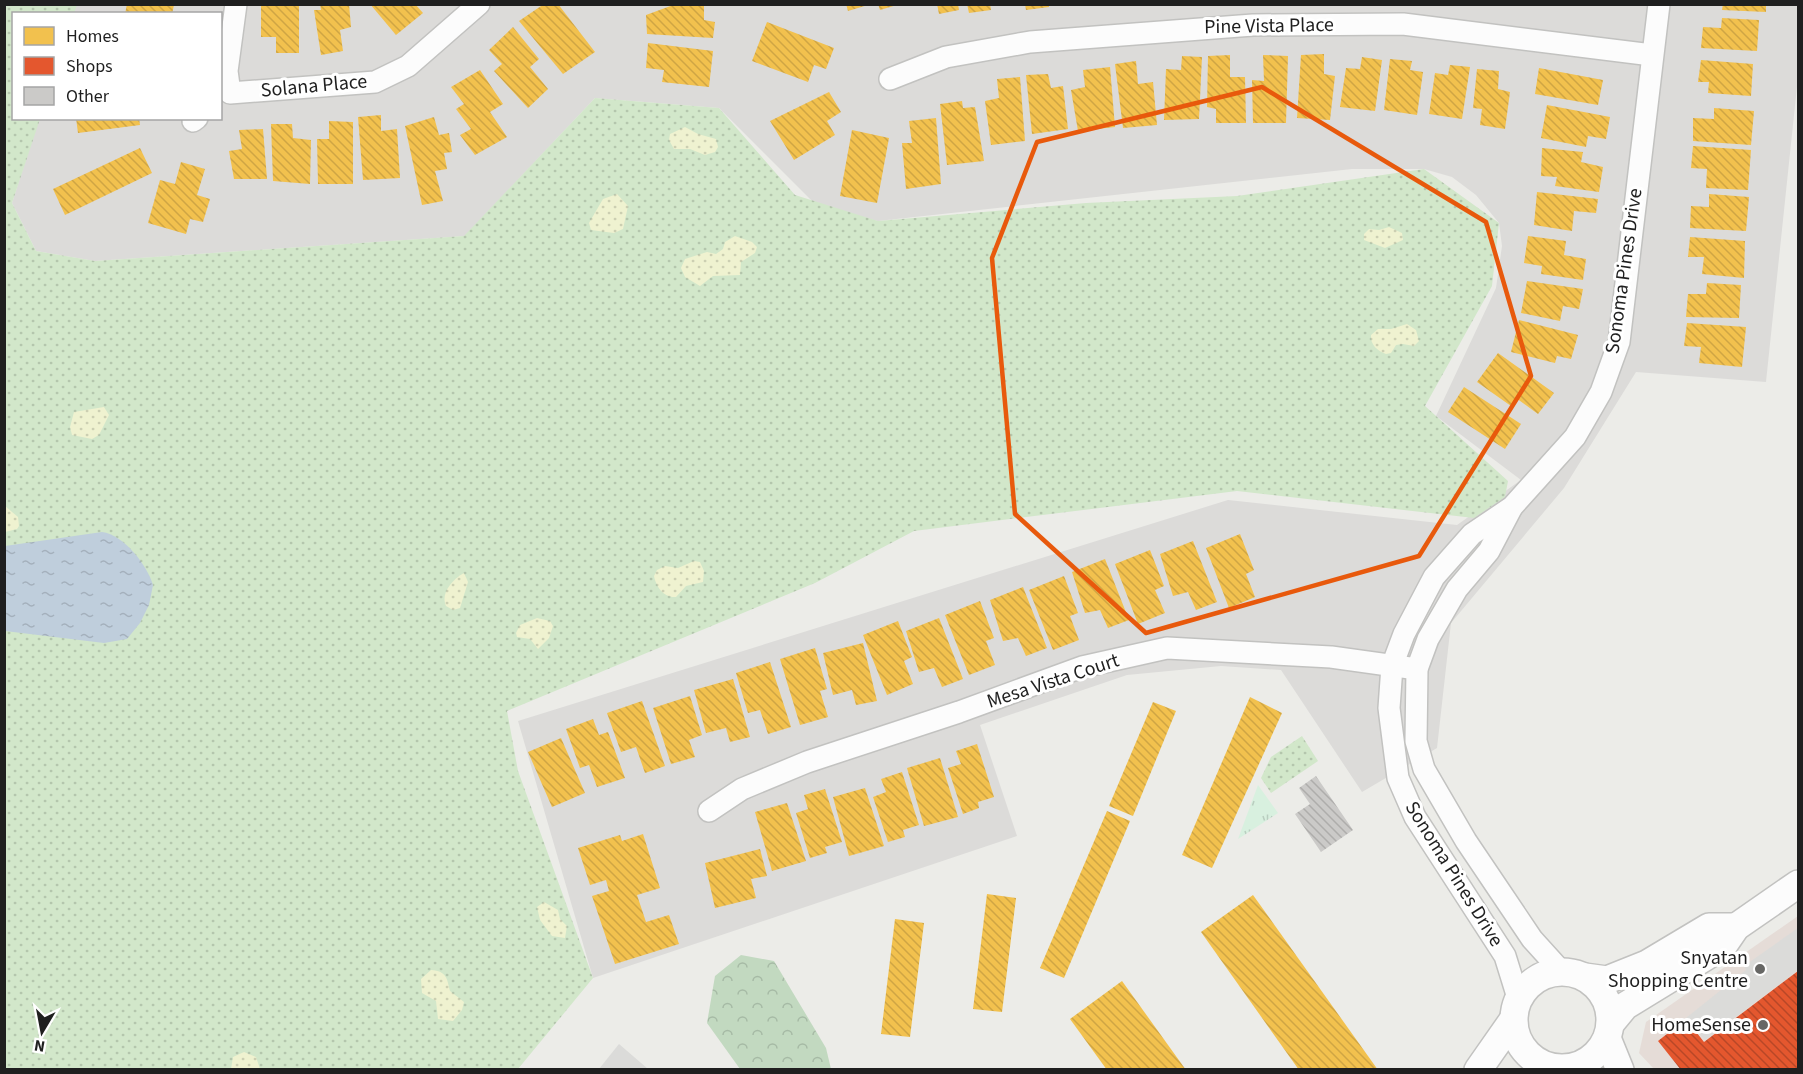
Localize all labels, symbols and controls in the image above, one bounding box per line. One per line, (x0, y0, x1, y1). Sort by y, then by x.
street label: Pine Vista Place (1204, 11, 1334, 41)
legend (12, 12, 222, 120)
text: Homes (66, 24, 119, 49)
text: Shops (66, 54, 113, 79)
street label: Solana Place (260, 67, 369, 105)
text: Other (66, 84, 110, 109)
street label: Sonoma Pines Drive (1599, 186, 1649, 356)
street label: Mesa Vista Court (983, 646, 1123, 716)
street label: Sonoma Pines Drive (1398, 796, 1510, 952)
place label: Snyatan Shopping Centre (1608, 944, 1748, 995)
marker: Snyatan Shopping Centre (1753, 962, 1767, 976)
north arrow (12, 1002, 72, 1062)
place label: HomeSense (1651, 1011, 1751, 1039)
marker: HomeSense (1756, 1018, 1770, 1032)
text: N (32, 1034, 47, 1058)

